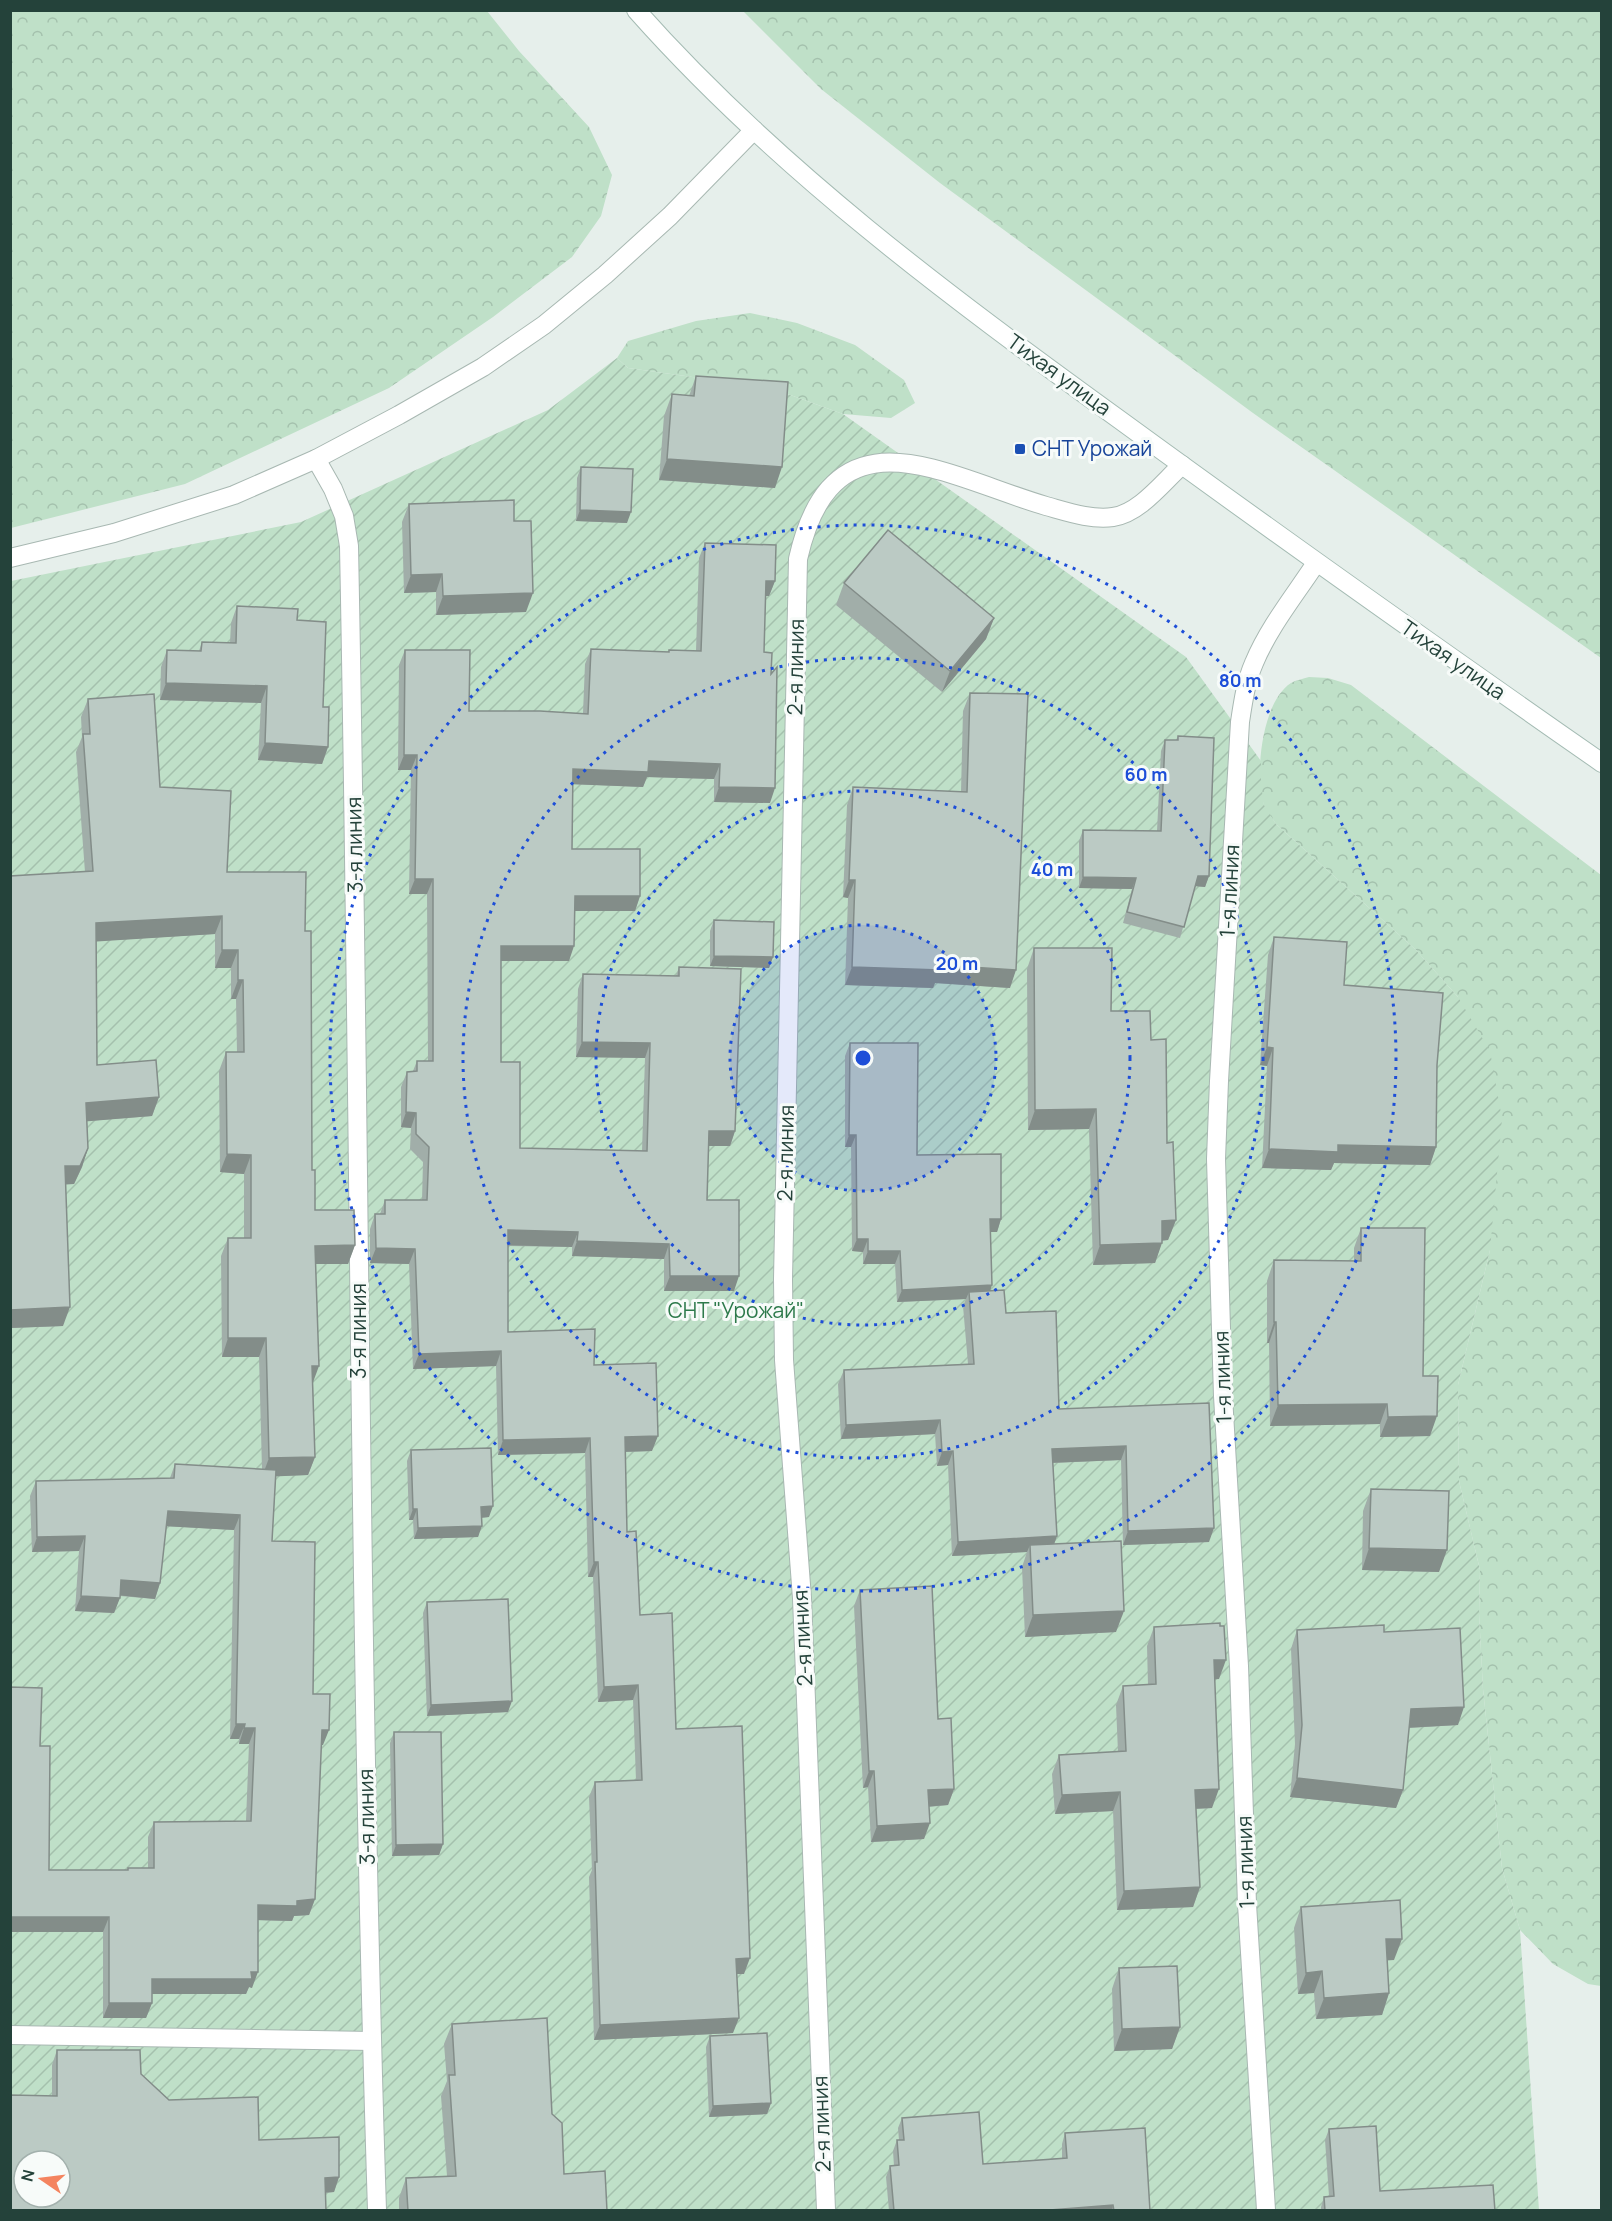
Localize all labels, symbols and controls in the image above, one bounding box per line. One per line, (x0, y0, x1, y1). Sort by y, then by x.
street label: Тихая улица (1002, 327, 1117, 421)
place label: СНТ Урожай (1032, 434, 1152, 462)
marker: СНТ Урожай (1013, 442, 1027, 456)
street label: Тихая улица (1396, 613, 1512, 706)
street label: 2-я линия (780, 618, 810, 716)
text: 80 m (1219, 668, 1261, 692)
text: 60 m (1125, 762, 1167, 786)
street label: 3-я линия (339, 797, 369, 893)
street label: 1-я линия (1213, 844, 1245, 938)
text: 40 m (1031, 857, 1073, 881)
text: 20 m (936, 951, 978, 975)
centre of rings (853, 1048, 873, 1068)
street label: 2-я линия (770, 1104, 800, 1202)
street label: 3-я линия (344, 1283, 372, 1379)
park label: СНТ "Урожай" (668, 1296, 804, 1324)
street label: 1-я линия (1206, 1330, 1238, 1424)
street label: 2-я линия (785, 1589, 819, 1687)
street label: 3-я линия (351, 1769, 381, 1865)
street label: 1-я линия (1229, 1815, 1261, 1909)
street label: 2-я линия (805, 2075, 837, 2173)
north arrow (12, 2149, 72, 2209)
text: N (15, 2167, 40, 2184)

